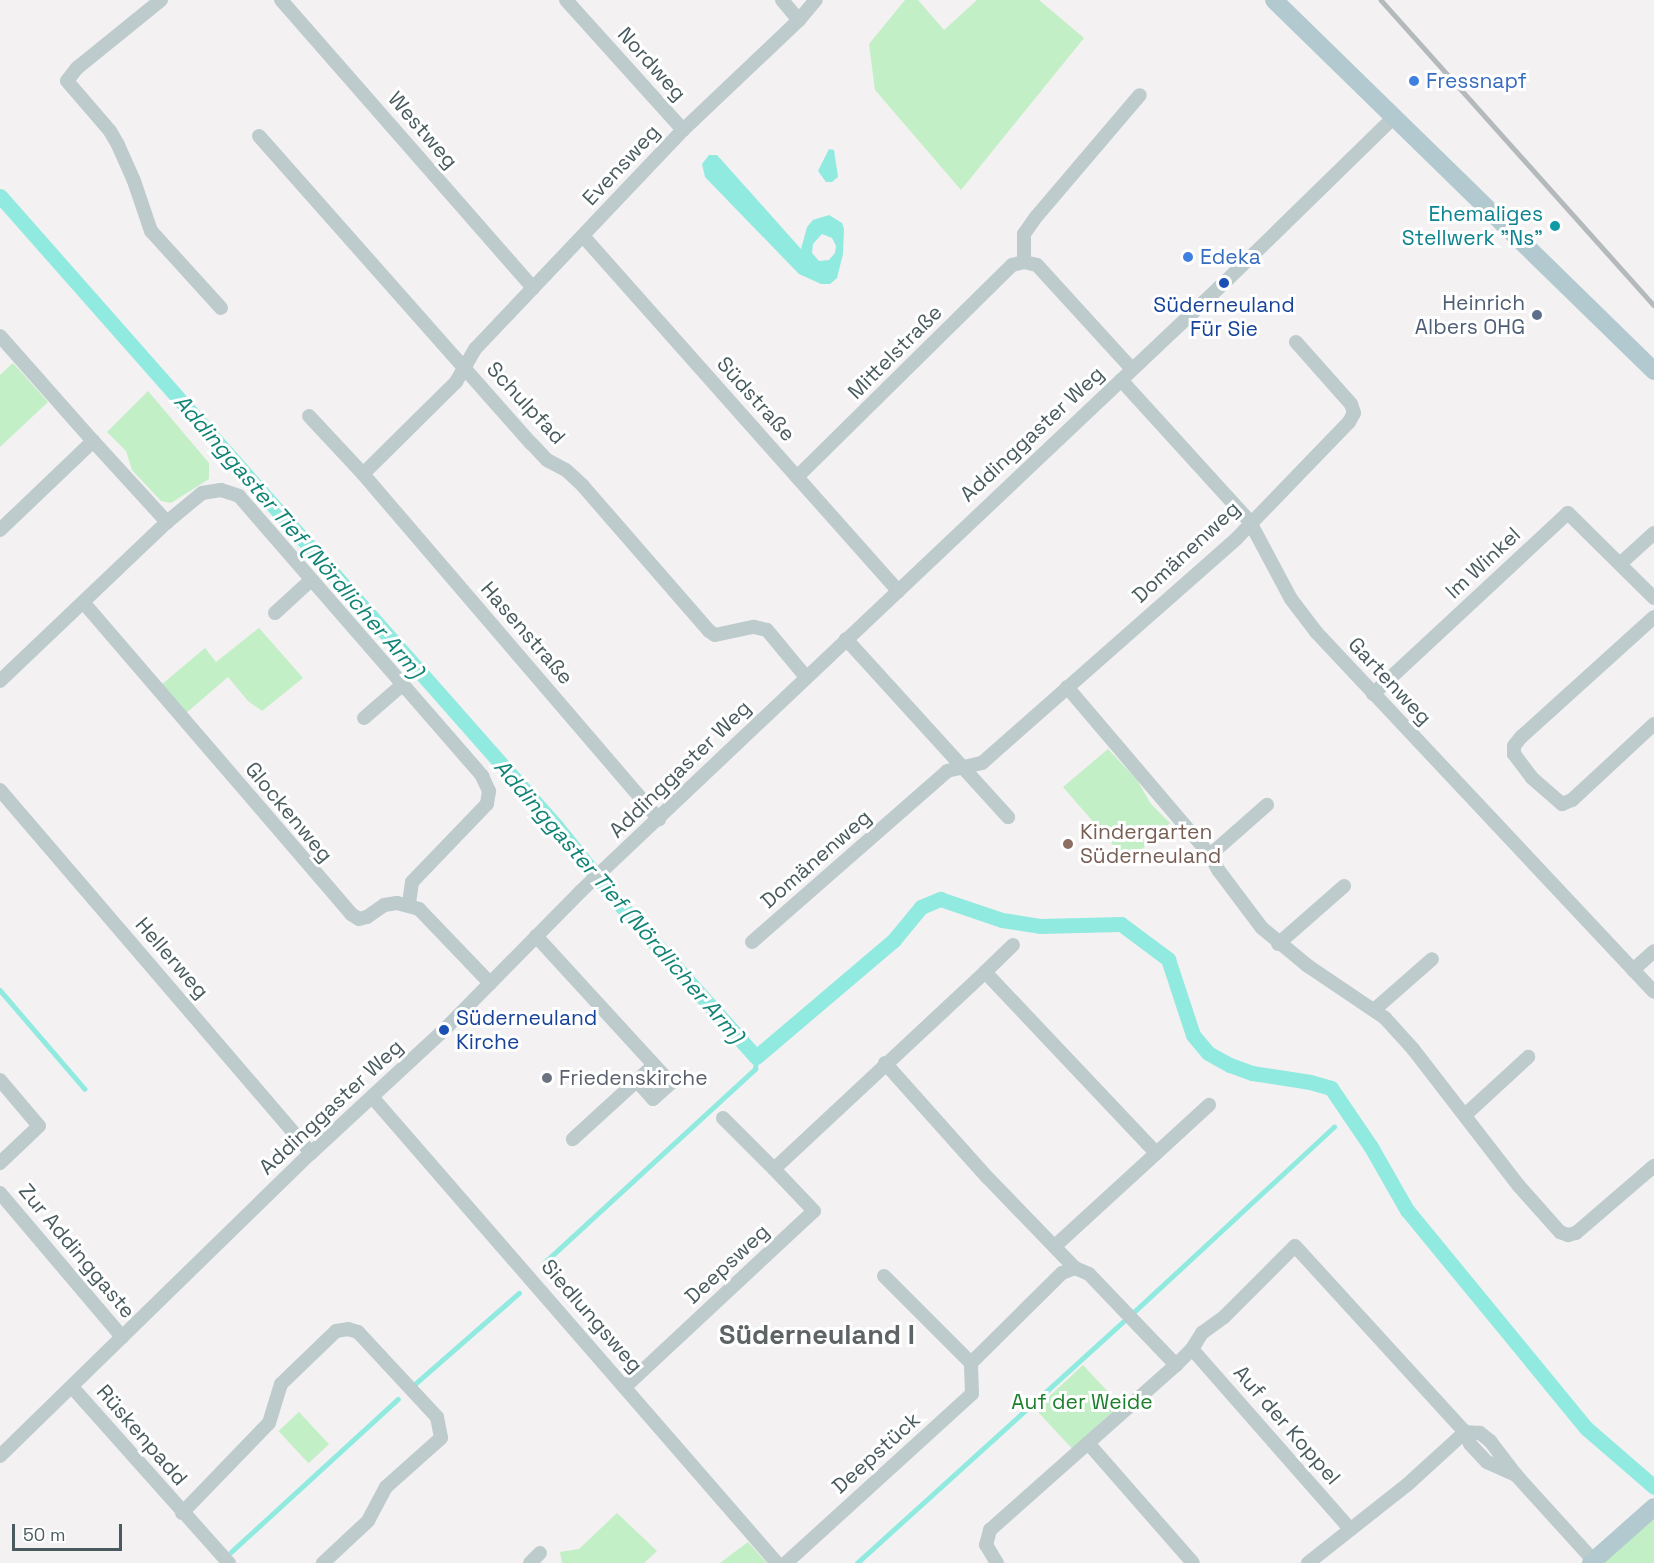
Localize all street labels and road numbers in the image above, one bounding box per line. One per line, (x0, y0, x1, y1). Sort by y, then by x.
street label: Nordweg (612, 22, 692, 106)
street label: Westweg (383, 86, 463, 174)
street label: Evensweg (577, 119, 665, 211)
street label: Mittelstraße (843, 300, 947, 404)
street label: Südstraße (712, 352, 800, 446)
street label: Schulpfad (481, 357, 571, 449)
street label: Addinggaster Weg (955, 361, 1109, 507)
street label: Domänenweg (1127, 496, 1245, 608)
street label: Im Winkel (1440, 522, 1526, 604)
street label: Hasenstraße (476, 576, 578, 690)
street label: Gartenweg (1343, 632, 1437, 730)
street label: Addinggaster Weg (604, 695, 756, 843)
street label: Glockenweg (240, 757, 338, 867)
street label: Domänenweg (756, 804, 876, 914)
street label: Hellerweg (130, 912, 214, 1004)
street label: Addinggaster Weg (254, 1034, 408, 1180)
street label: Zur Addinggaste (13, 1179, 141, 1323)
street label: Deepsweg (680, 1219, 774, 1309)
street label: Siedlungsweg (536, 1254, 648, 1378)
street label: Auf der Koppel (1228, 1360, 1346, 1490)
street label: Rüskenpadd (91, 1379, 193, 1491)
street label: Deepstück (827, 1407, 925, 1499)

